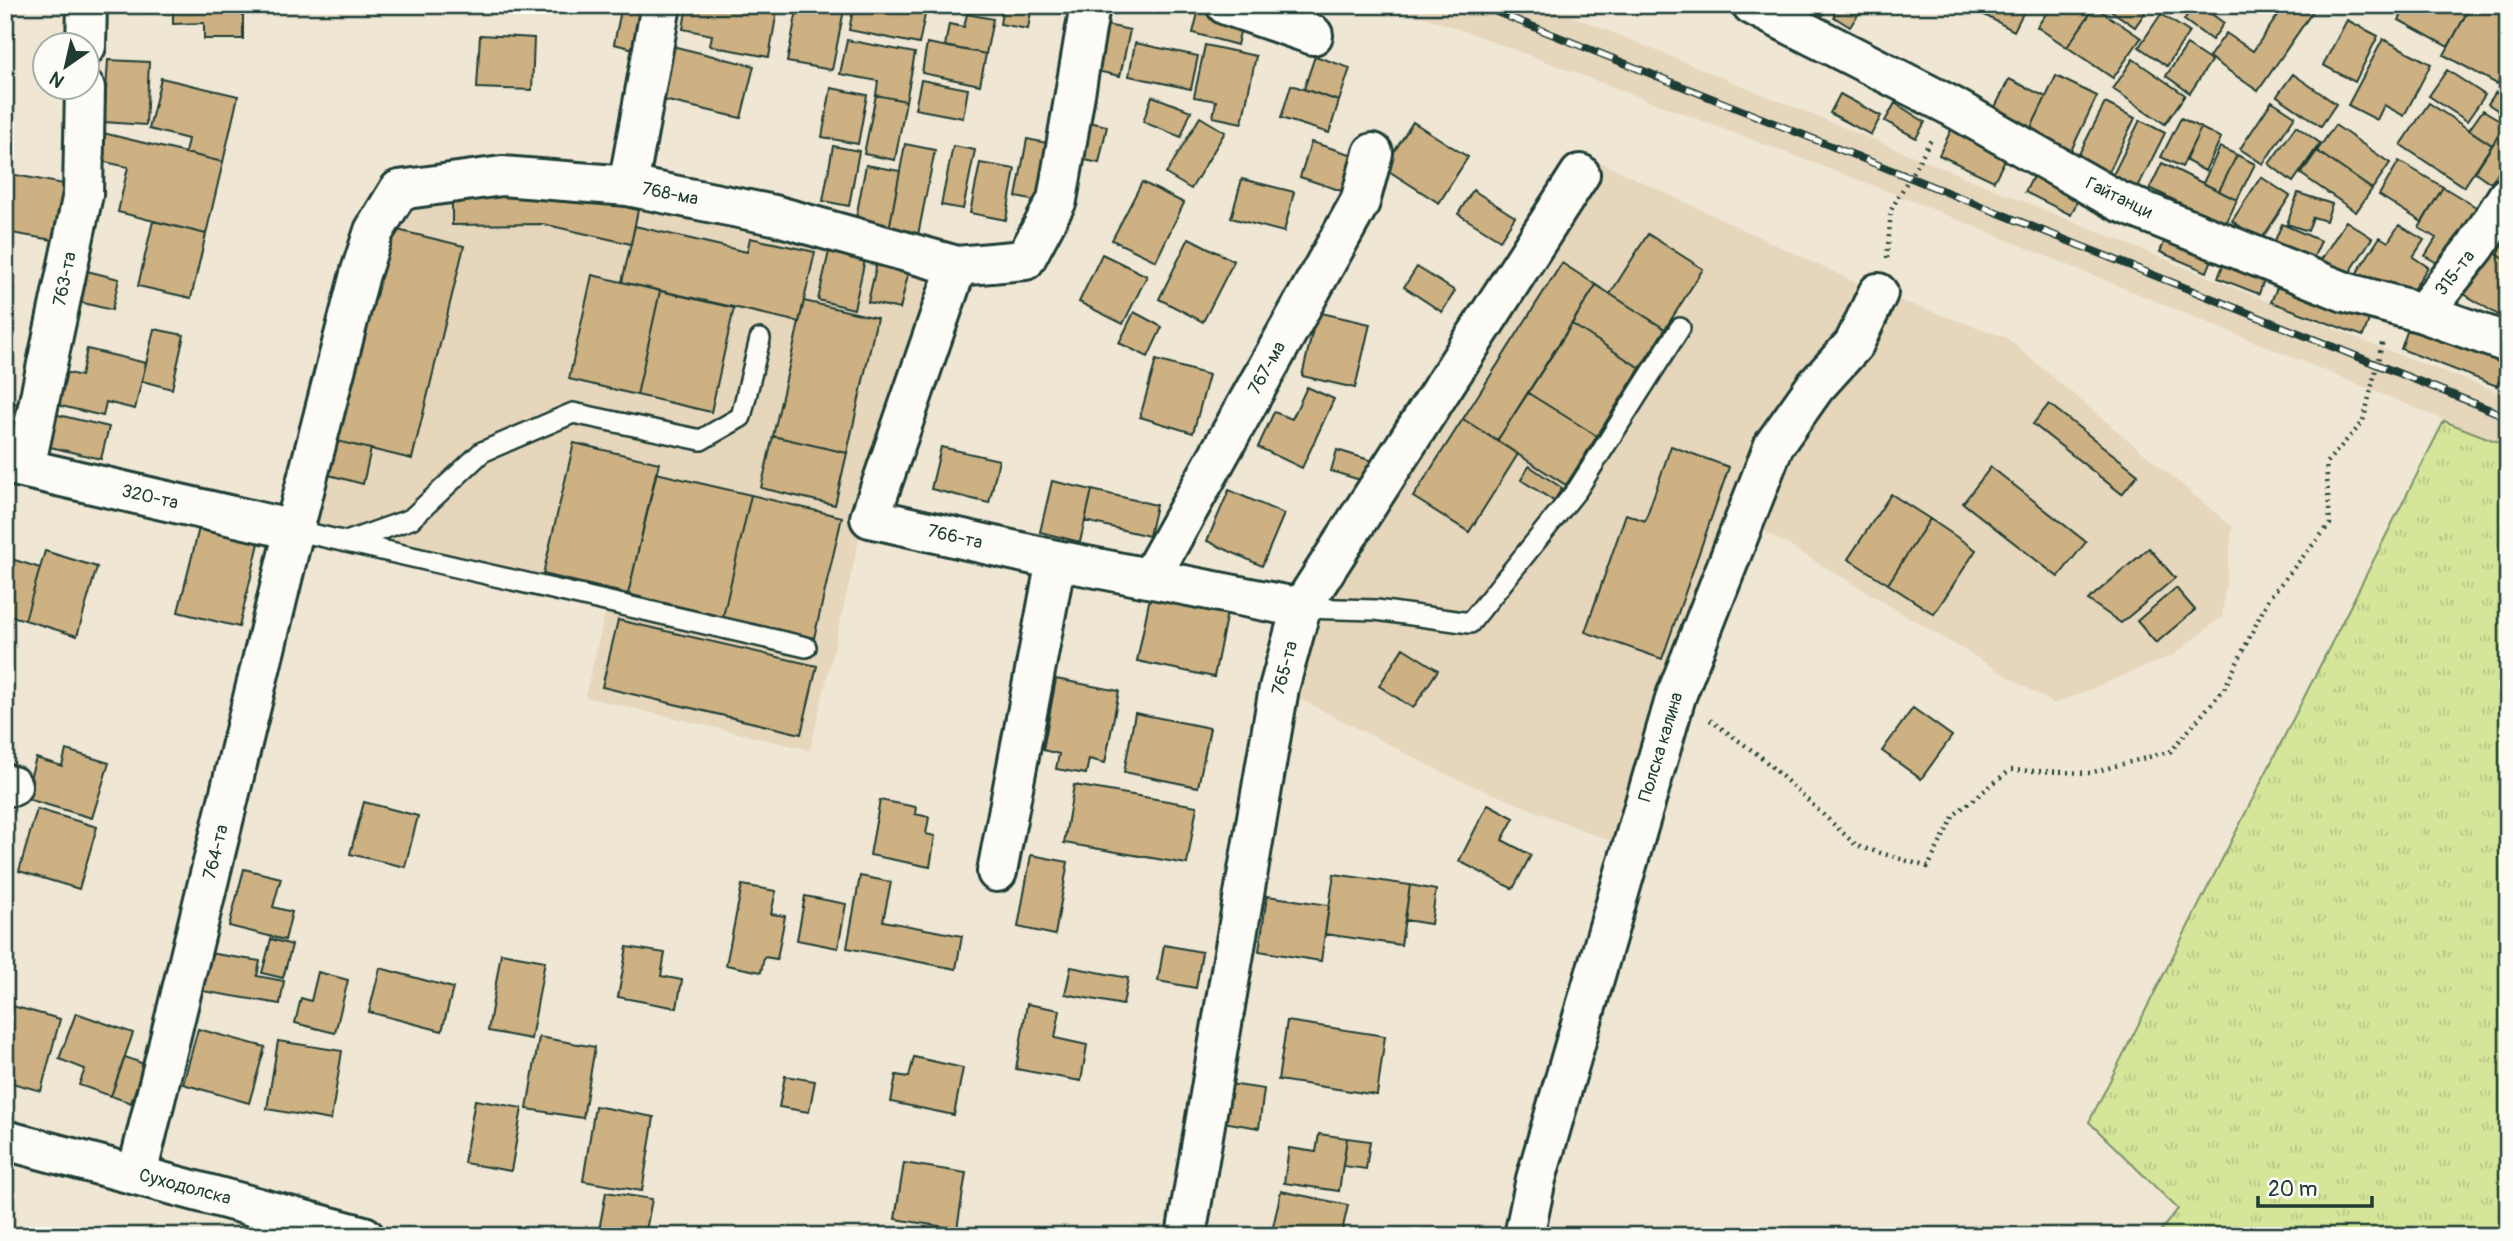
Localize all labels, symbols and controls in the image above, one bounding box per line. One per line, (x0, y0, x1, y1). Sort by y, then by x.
north arrow (32, 32, 102, 102)
text: N (45, 66, 69, 93)
street label: Гайтанци (2082, 172, 2156, 224)
street label: 768-ма (640, 177, 700, 211)
street label: 315-та (2430, 245, 2480, 301)
street label: 763-та (48, 250, 82, 308)
street label: 767-ма (1243, 337, 1291, 399)
street label: 320-та (119, 479, 181, 515)
street label: 766-та (925, 520, 985, 554)
street label: 765-та (1267, 639, 1303, 697)
street label: Полска калина (1633, 690, 1689, 804)
street label: 764-та (198, 822, 234, 882)
street label: Суходолска (137, 1164, 233, 1210)
scale bar (2258, 1164, 2371, 1208)
text: 20 m (2268, 1176, 2317, 1203)

